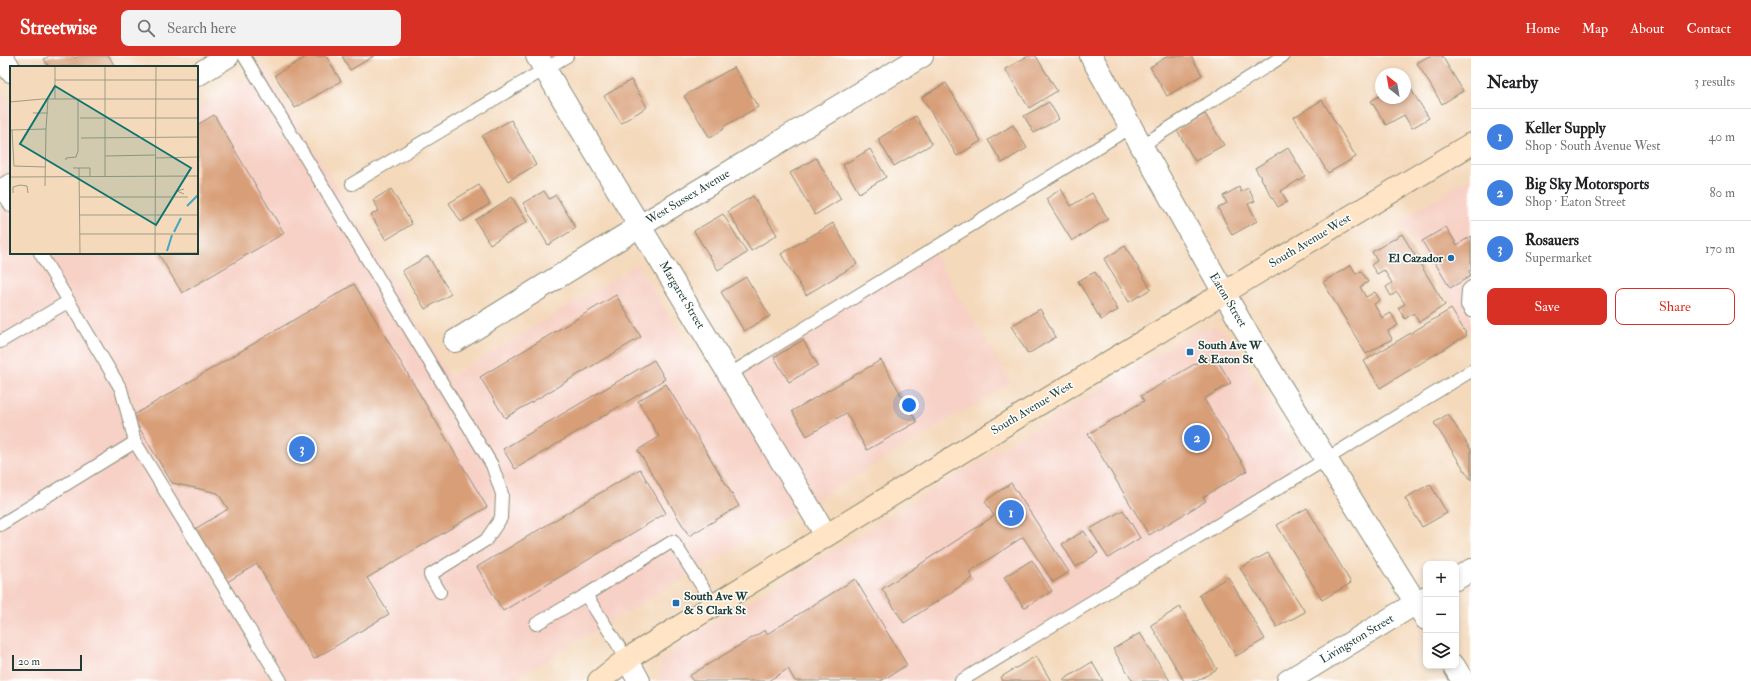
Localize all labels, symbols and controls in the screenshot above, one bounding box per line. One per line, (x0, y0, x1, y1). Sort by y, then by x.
search box (121, 10, 401, 46)
text: Streetwise (20, 16, 97, 40)
icon: search (135, 17, 157, 39)
text: Search here (167, 19, 236, 38)
text: Home (1525, 20, 1560, 37)
text: Map (1582, 20, 1608, 37)
text: About (1630, 20, 1664, 37)
text: Contact (1686, 20, 1731, 37)
inset map (10, 66, 198, 254)
north arrow (1375, 68, 1411, 104)
text: Nearby (1487, 72, 1538, 93)
text: 3 results (1694, 74, 1735, 90)
text: Keller Supply (1525, 119, 1606, 138)
text: 1 (1498, 129, 1502, 145)
text: 40 m (1709, 129, 1735, 145)
text: Shop · South Avenue West (1525, 138, 1660, 154)
street label: West Sussex Avenue (642, 166, 733, 228)
text: Big Sky Motorsports (1525, 175, 1649, 194)
text: 2 (1497, 185, 1503, 201)
text: 80 m (1709, 185, 1735, 201)
text: Shop · Eaton Street (1525, 194, 1626, 210)
street label: South Avenue West (1266, 211, 1354, 271)
text: Rosauers (1525, 231, 1579, 250)
text: 3 (1498, 241, 1503, 257)
text: 170 m (1705, 241, 1735, 257)
text: Supermarket (1525, 250, 1592, 266)
place label: El Cazador (1388, 251, 1444, 266)
marker: El Cazador (1446, 253, 1456, 263)
street label: Margaret Street (656, 258, 708, 332)
street label: Eaton Street (1206, 270, 1250, 330)
button: Save (1487, 288, 1607, 325)
button: Share (1615, 288, 1735, 325)
place label: South Ave W & Eaton St (1198, 338, 1262, 367)
marker: South Ave W & Eaton St (1185, 347, 1195, 357)
street label: South Avenue West (988, 378, 1076, 438)
your location (899, 395, 919, 415)
pin: 2 (1184, 423, 1210, 453)
pin: 3 (289, 434, 315, 464)
pin: 1 (998, 498, 1024, 528)
map controls (1423, 561, 1459, 669)
button: + (1423, 561, 1459, 597)
place label: South Ave W & S Clark St (684, 589, 748, 618)
button: − (1423, 597, 1459, 633)
marker: South Ave W & S Clark St (671, 598, 681, 608)
street label: Livingston Street (1317, 611, 1397, 667)
button: layers (1423, 633, 1459, 669)
scale bar (12, 653, 82, 672)
text: 20 m (18, 655, 40, 668)

